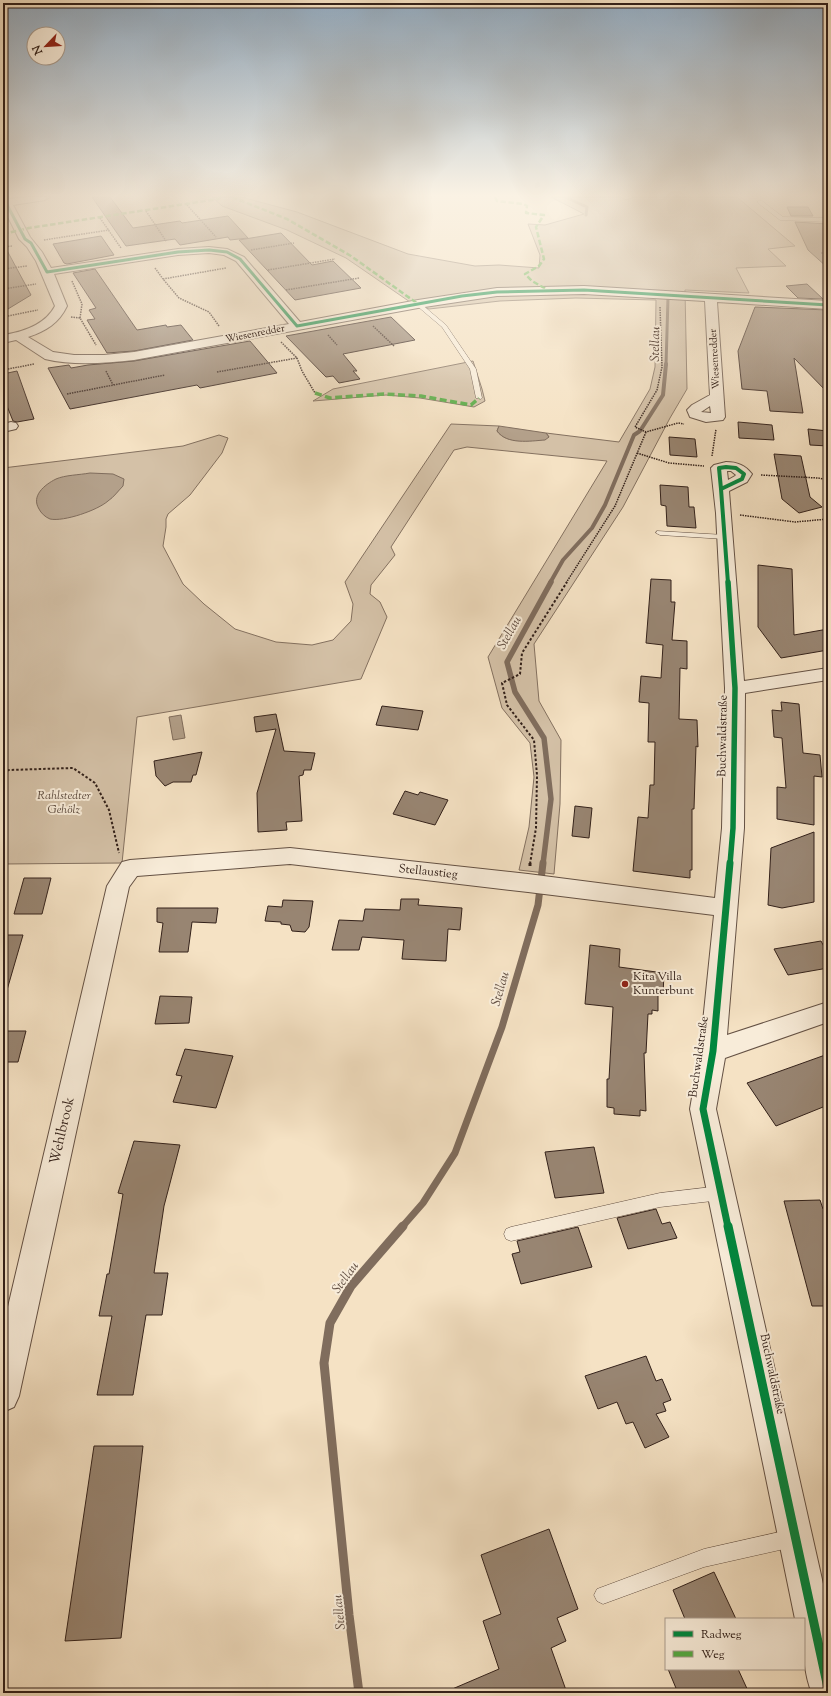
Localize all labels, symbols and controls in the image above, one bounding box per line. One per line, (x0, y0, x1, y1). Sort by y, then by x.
north arrow (26, 26, 66, 66)
text: N (29, 42, 47, 58)
street label: Wiesenredder (224, 321, 286, 347)
water label: Stellau (647, 326, 665, 362)
street label: Wiesenredder (706, 328, 724, 389)
water label: Stellau (494, 613, 527, 653)
street label: Buchwaldstraße (713, 694, 733, 777)
park label: Rahlstedter Gehölz (37, 787, 92, 819)
street label: Stellaustieg (398, 860, 459, 884)
place label: Kita Villa Kunterbunt (633, 968, 694, 1000)
water label: Stellau (487, 969, 515, 1008)
marker: Kita Villa Kunterbunt (620, 979, 630, 989)
street label: Buchwaldstraße (684, 1015, 714, 1099)
street label: Wehlbrook (46, 1095, 81, 1167)
water label: Stellau (328, 1258, 364, 1298)
street label: Buchwaldstraße (755, 1332, 789, 1416)
water label: Stellau (329, 1593, 351, 1631)
legend (665, 1618, 805, 1670)
text: Radweg (701, 1626, 742, 1644)
text: Weg (701, 1646, 725, 1664)

